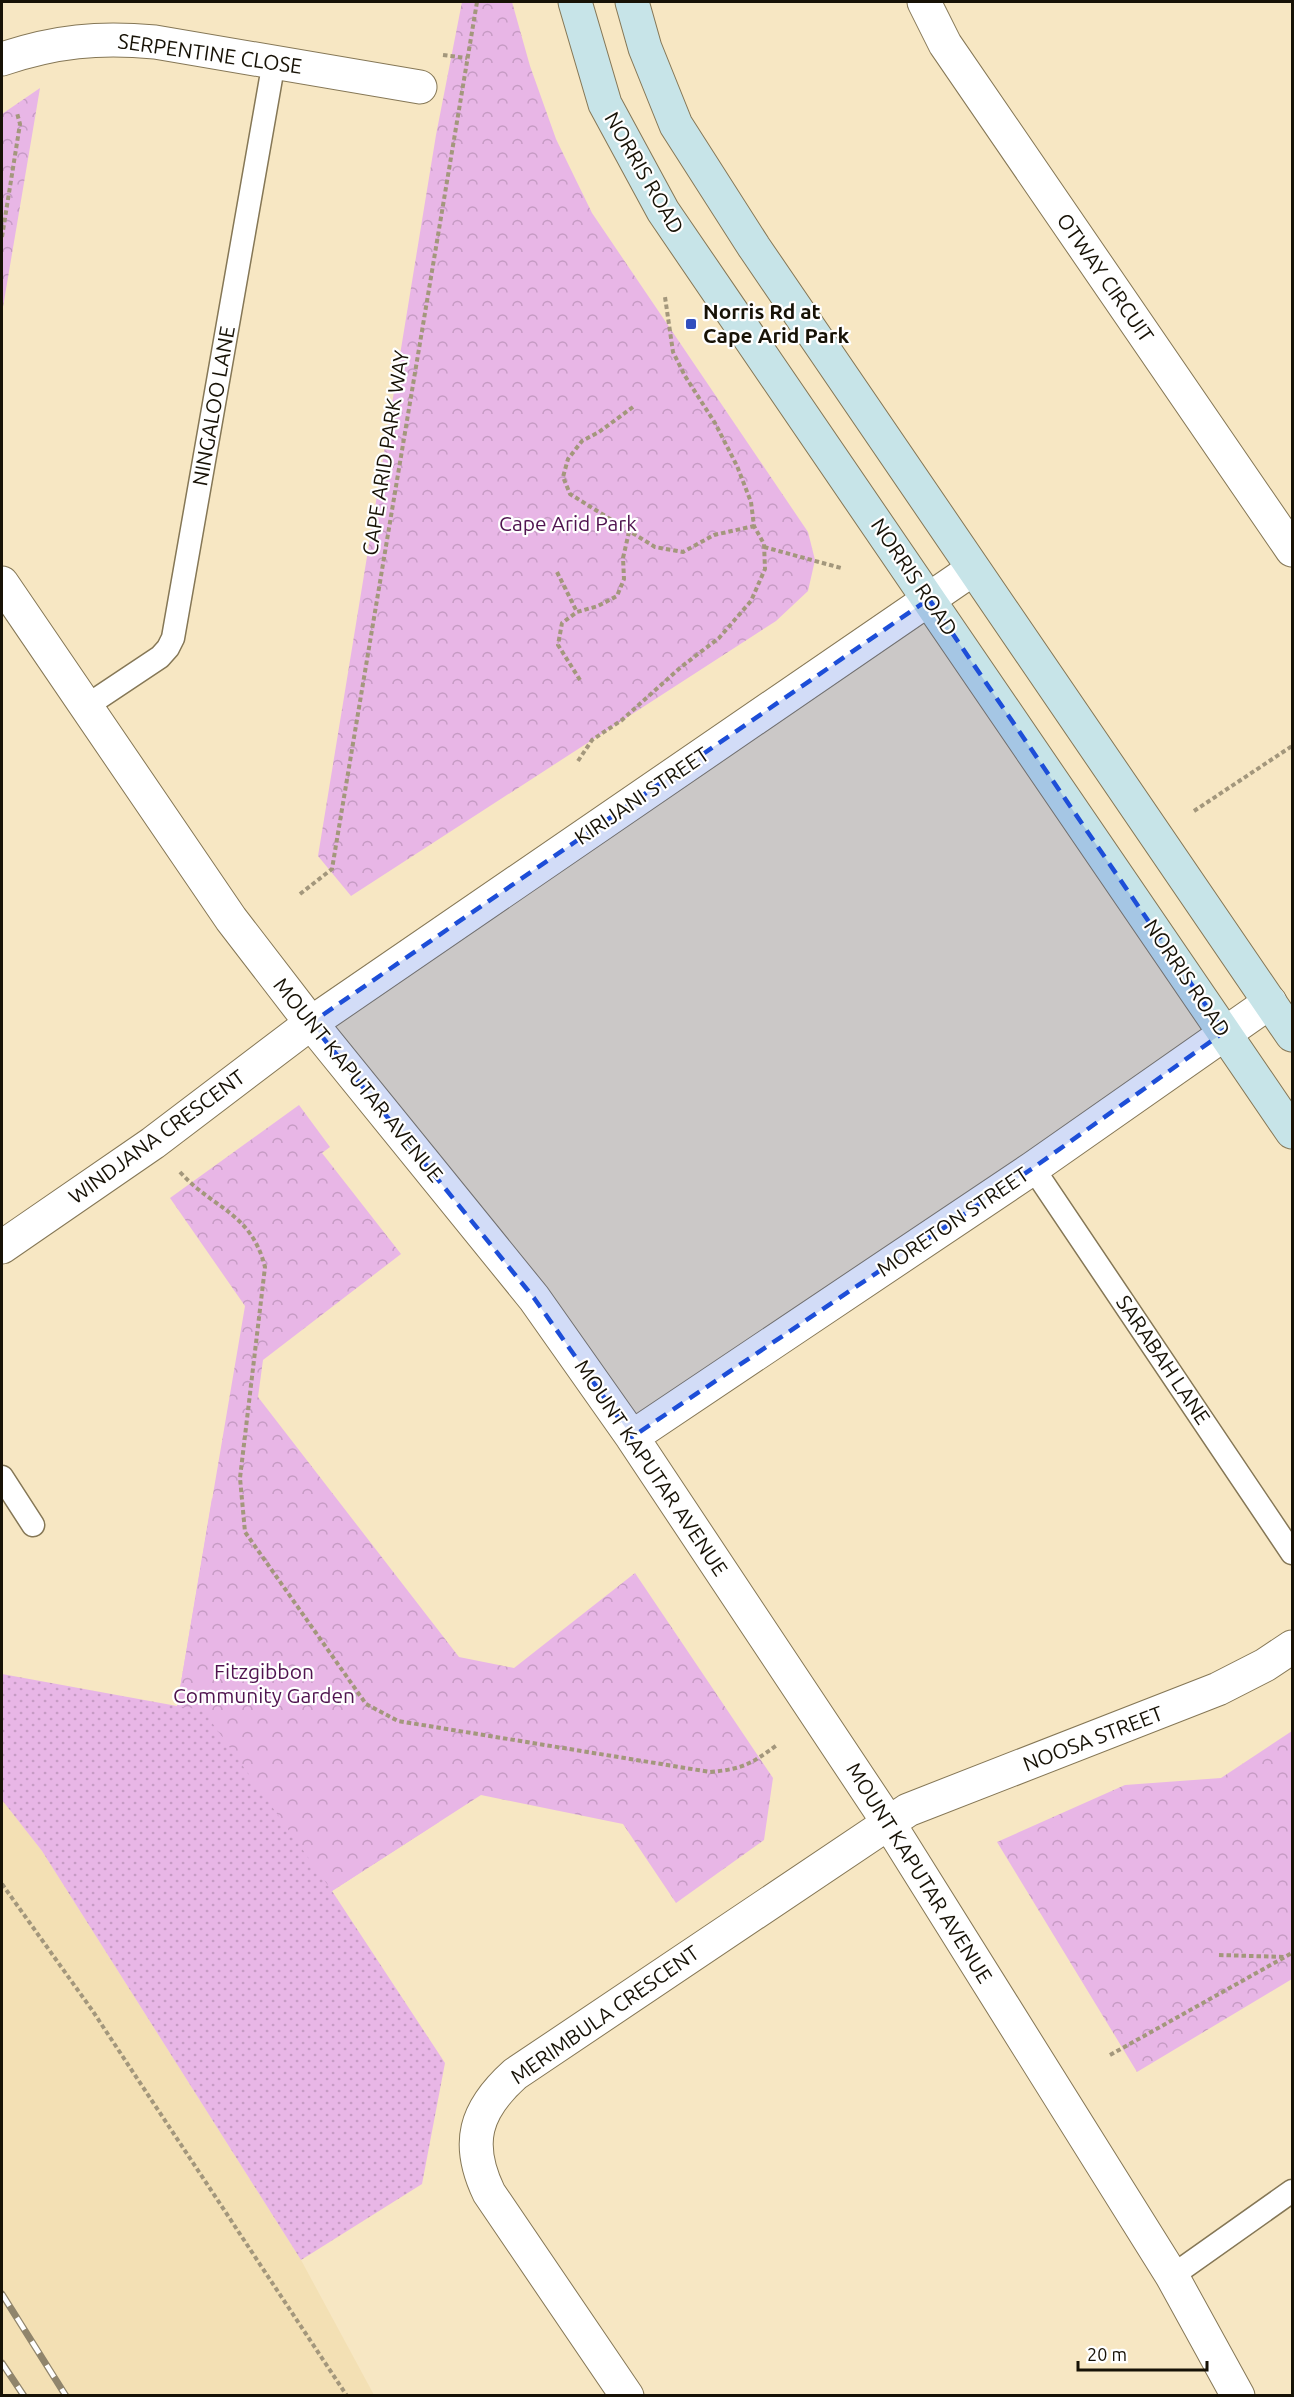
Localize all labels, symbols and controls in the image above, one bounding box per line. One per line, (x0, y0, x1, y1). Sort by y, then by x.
street label: SERPENTINE CLOSE (116, 28, 304, 78)
street label: NORRIS ROAD (600, 107, 689, 238)
street label: OTWAY CIRCUIT (1052, 208, 1159, 347)
place label: Norris Rd at Cape Arid Park (703, 299, 849, 347)
marker: Norris Rd at Cape Arid Park (684, 317, 698, 331)
street label: NINGALOO LANE (187, 324, 239, 488)
street label: CAPE ARID PARK WAY (357, 349, 413, 557)
park label: Cape Arid Park (499, 511, 637, 535)
street label: NORRIS ROAD (867, 513, 963, 640)
street label: KIRIJANI STREET (570, 741, 713, 849)
street label: NORRIS ROAD (1140, 914, 1236, 1041)
street label: MOUNT KAPUTAR AVENUE (269, 973, 448, 1186)
street label: WINDJANA CRESCENT (64, 1064, 249, 1208)
street label: MORETON STREET (872, 1161, 1033, 1281)
street label: SARABAH LANE (1112, 1291, 1216, 1428)
street label: MOUNT KAPUTAR AVENUE (571, 1355, 733, 1580)
park label: Fitzgibbon Community Garden (173, 1659, 355, 1707)
street label: NOOSA STREET (1019, 1700, 1166, 1776)
street label: MOUNT KAPUTAR AVENUE (842, 1758, 998, 1987)
street label: MERIMBULA CRESCENT (506, 1940, 703, 2088)
scale bar (1078, 2334, 1207, 2372)
text: 20 m (1087, 2344, 1127, 2364)

